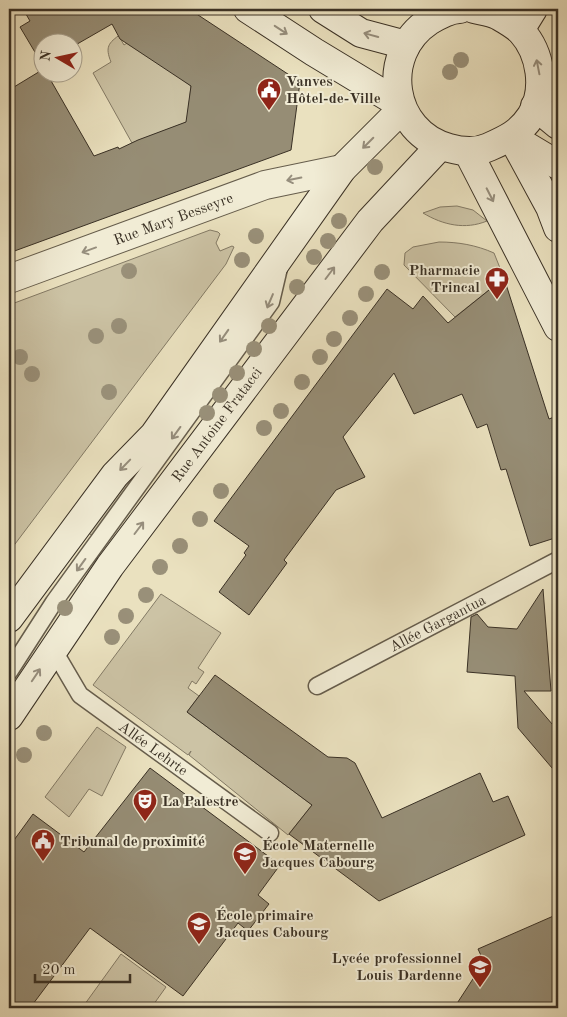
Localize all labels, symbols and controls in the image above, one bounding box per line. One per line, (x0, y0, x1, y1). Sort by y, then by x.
one-way arrow (274, 25, 288, 35)
one-way arrow (363, 30, 379, 40)
north arrow (32, 32, 82, 82)
text: N (38, 49, 54, 63)
one-way arrow (533, 59, 542, 75)
place label: Vanves Hôtel-de-Ville (286, 75, 381, 107)
public building icon: Vanves Hôtel-de-Ville (256, 77, 282, 111)
one-way arrow (362, 137, 374, 150)
one-way arrow (287, 175, 303, 184)
one-way arrow (486, 187, 495, 202)
street label: Rue Mary Besseyre (112, 191, 236, 249)
one-way arrow (82, 246, 97, 255)
place label: Pharmacie Trincal (409, 264, 480, 296)
pharmacy icon: Pharmacie Trincal (484, 266, 510, 300)
one-way arrow (325, 267, 336, 280)
one-way arrow (265, 293, 274, 308)
one-way arrow (218, 329, 229, 343)
street label: Rue Antoine Fratacci (170, 365, 266, 485)
one-way arrow (171, 426, 182, 439)
one-way arrow (119, 459, 131, 471)
one-way arrow (134, 521, 144, 535)
one-way arrow (76, 558, 86, 572)
street label: Allée Gargantua (388, 593, 489, 656)
one-way arrow (31, 668, 41, 682)
street label: Allée Lehrte (115, 720, 190, 779)
theatre icon: La Palestre (132, 788, 158, 822)
place label: La Palestre (162, 795, 239, 810)
public building icon: Tribunal de proximité (30, 828, 56, 862)
place label: Tribunal de proximité (60, 835, 205, 850)
place label: École Maternelle Jacques Cabourg (262, 836, 375, 871)
school or university icon: École Maternelle Jacques Cabourg (232, 841, 258, 875)
place label: École primaire Jacques Cabourg (216, 906, 329, 941)
school or university icon: École primaire Jacques Cabourg (186, 911, 212, 945)
scale bar (35, 952, 130, 984)
place label: Lycée professionnel Louis Dardenne (332, 952, 462, 984)
school or university icon: Lycée professionnel Louis Dardenne (467, 954, 493, 988)
text: 20 m (42, 963, 76, 978)

